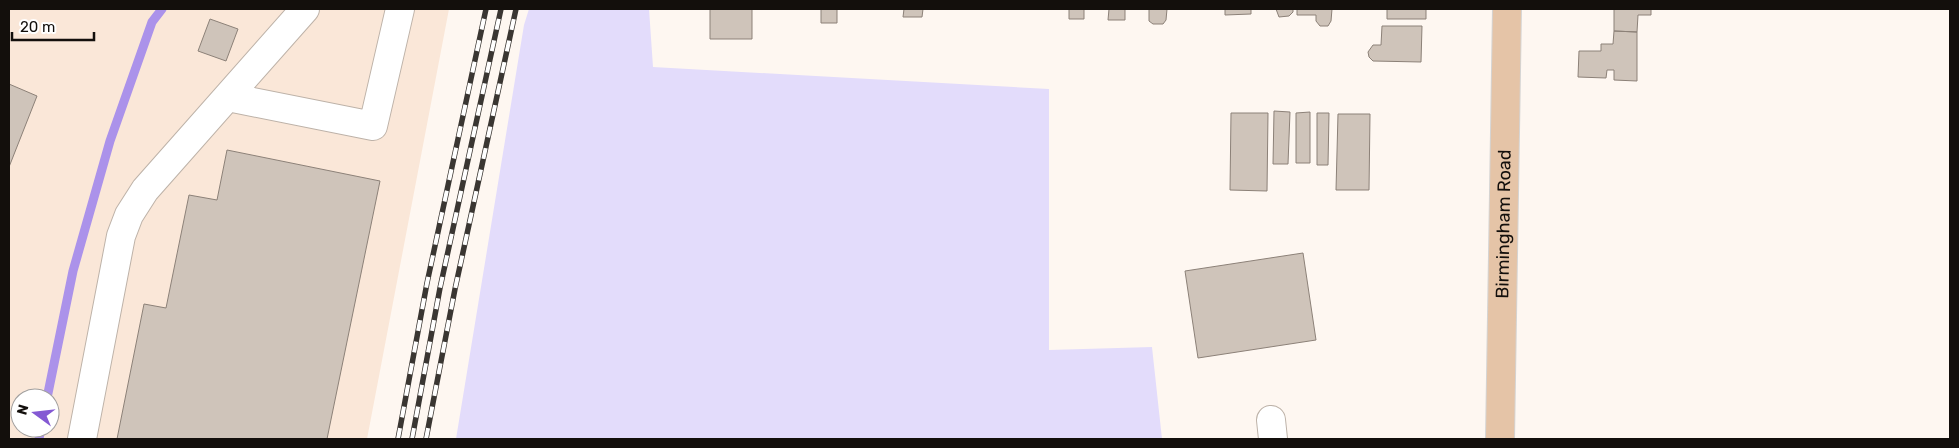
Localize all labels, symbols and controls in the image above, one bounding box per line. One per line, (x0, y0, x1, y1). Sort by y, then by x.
scale bar (12, 10, 95, 42)
text: 20 m (20, 18, 55, 36)
street label: Birmingham Road (1491, 149, 1516, 299)
north arrow (10, 388, 60, 438)
text: N (13, 403, 32, 417)

